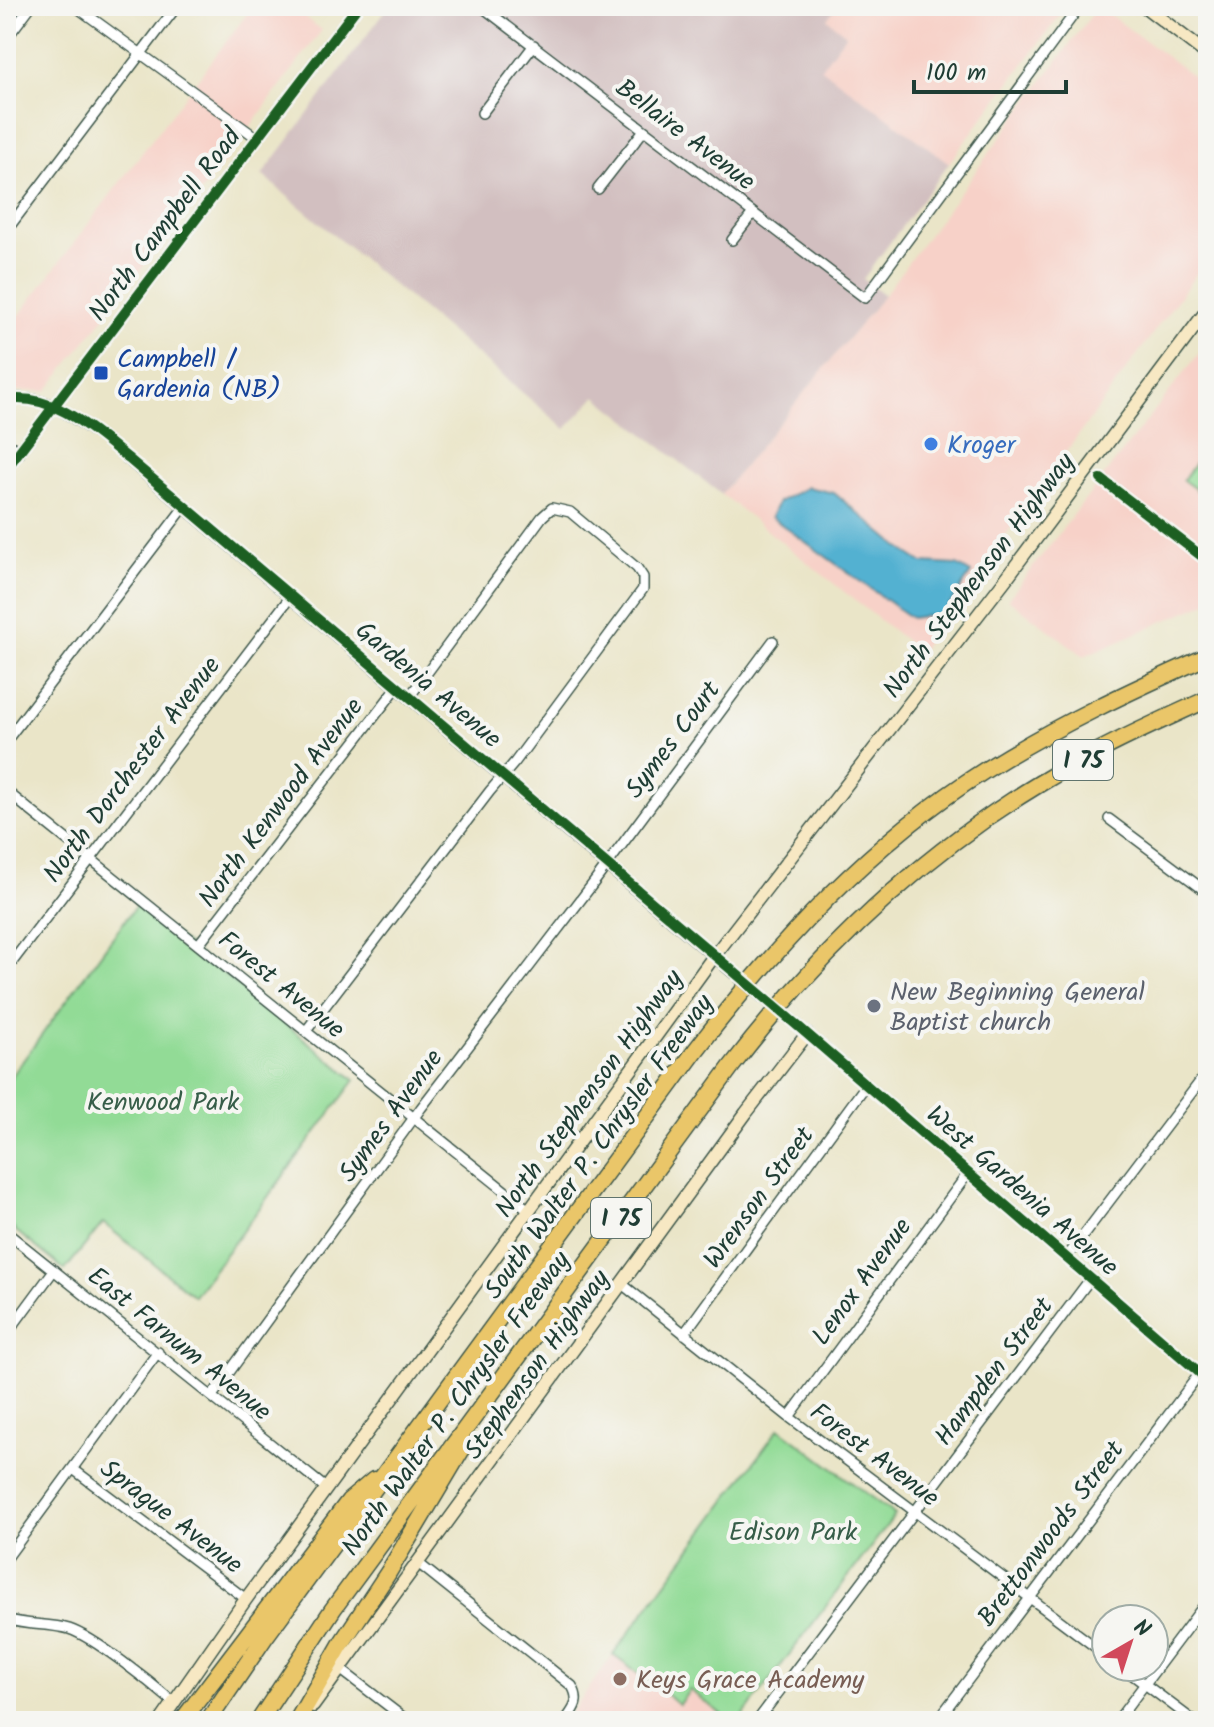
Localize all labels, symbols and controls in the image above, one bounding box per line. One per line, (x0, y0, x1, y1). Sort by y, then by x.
scale bar (914, 44, 1066, 94)
text: 100 m (926, 54, 986, 93)
street label: Bellaire Avenue (606, 69, 764, 203)
street label: North Campbell Road (78, 118, 253, 331)
place label: Campbell / Gardenia (NB) (117, 339, 281, 411)
marker: Campbell / Gardenia (NB) (92, 364, 110, 382)
place label: Kroger (947, 425, 1017, 467)
marker: Kroger (922, 435, 940, 453)
street label: North Stephenson Highway (873, 444, 1087, 708)
street label: Gardenia Avenue (345, 611, 511, 760)
street label: North Dorchester Avenue (33, 647, 232, 893)
street label: Symes Court (615, 672, 733, 808)
street label: North Kenwood Avenue (188, 689, 375, 917)
road number: I 75 (1053, 740, 1113, 780)
street label: Forest Avenue (208, 921, 354, 1050)
street label: North Stephenson Highway (485, 960, 695, 1227)
place label: New Beginning General Baptist church (890, 972, 1145, 1044)
street label: South Walter P. Chrysler Freeway (474, 985, 725, 1309)
marker: New Beginning General Baptist church (865, 997, 883, 1015)
street label: Symes Avenue (329, 1040, 455, 1192)
park label: Kenwood Park (87, 1082, 240, 1124)
street label: West Gardenia Avenue (916, 1096, 1128, 1288)
street label: Wrenson Street (693, 1117, 826, 1278)
road number: I 75 (591, 1198, 651, 1238)
street label: Lenox Avenue (802, 1209, 924, 1355)
street label: North Walter P. Chrysler Freeway (331, 1242, 582, 1566)
street label: East Farnum Avenue (77, 1257, 281, 1433)
street label: Stephenson Highway (454, 1261, 622, 1469)
street label: Hampden Street (924, 1288, 1065, 1456)
street label: Forest Avenue (800, 1393, 948, 1519)
street label: Brettonwoods Street (967, 1431, 1136, 1636)
street label: Sprague Avenue (90, 1450, 252, 1586)
park label: Edison Park (729, 1512, 858, 1554)
north arrow (1090, 1603, 1170, 1683)
text: N (1125, 1611, 1158, 1647)
place label: Keys Grace Academy (636, 1660, 865, 1702)
marker: Keys Grace Academy (611, 1670, 629, 1688)

